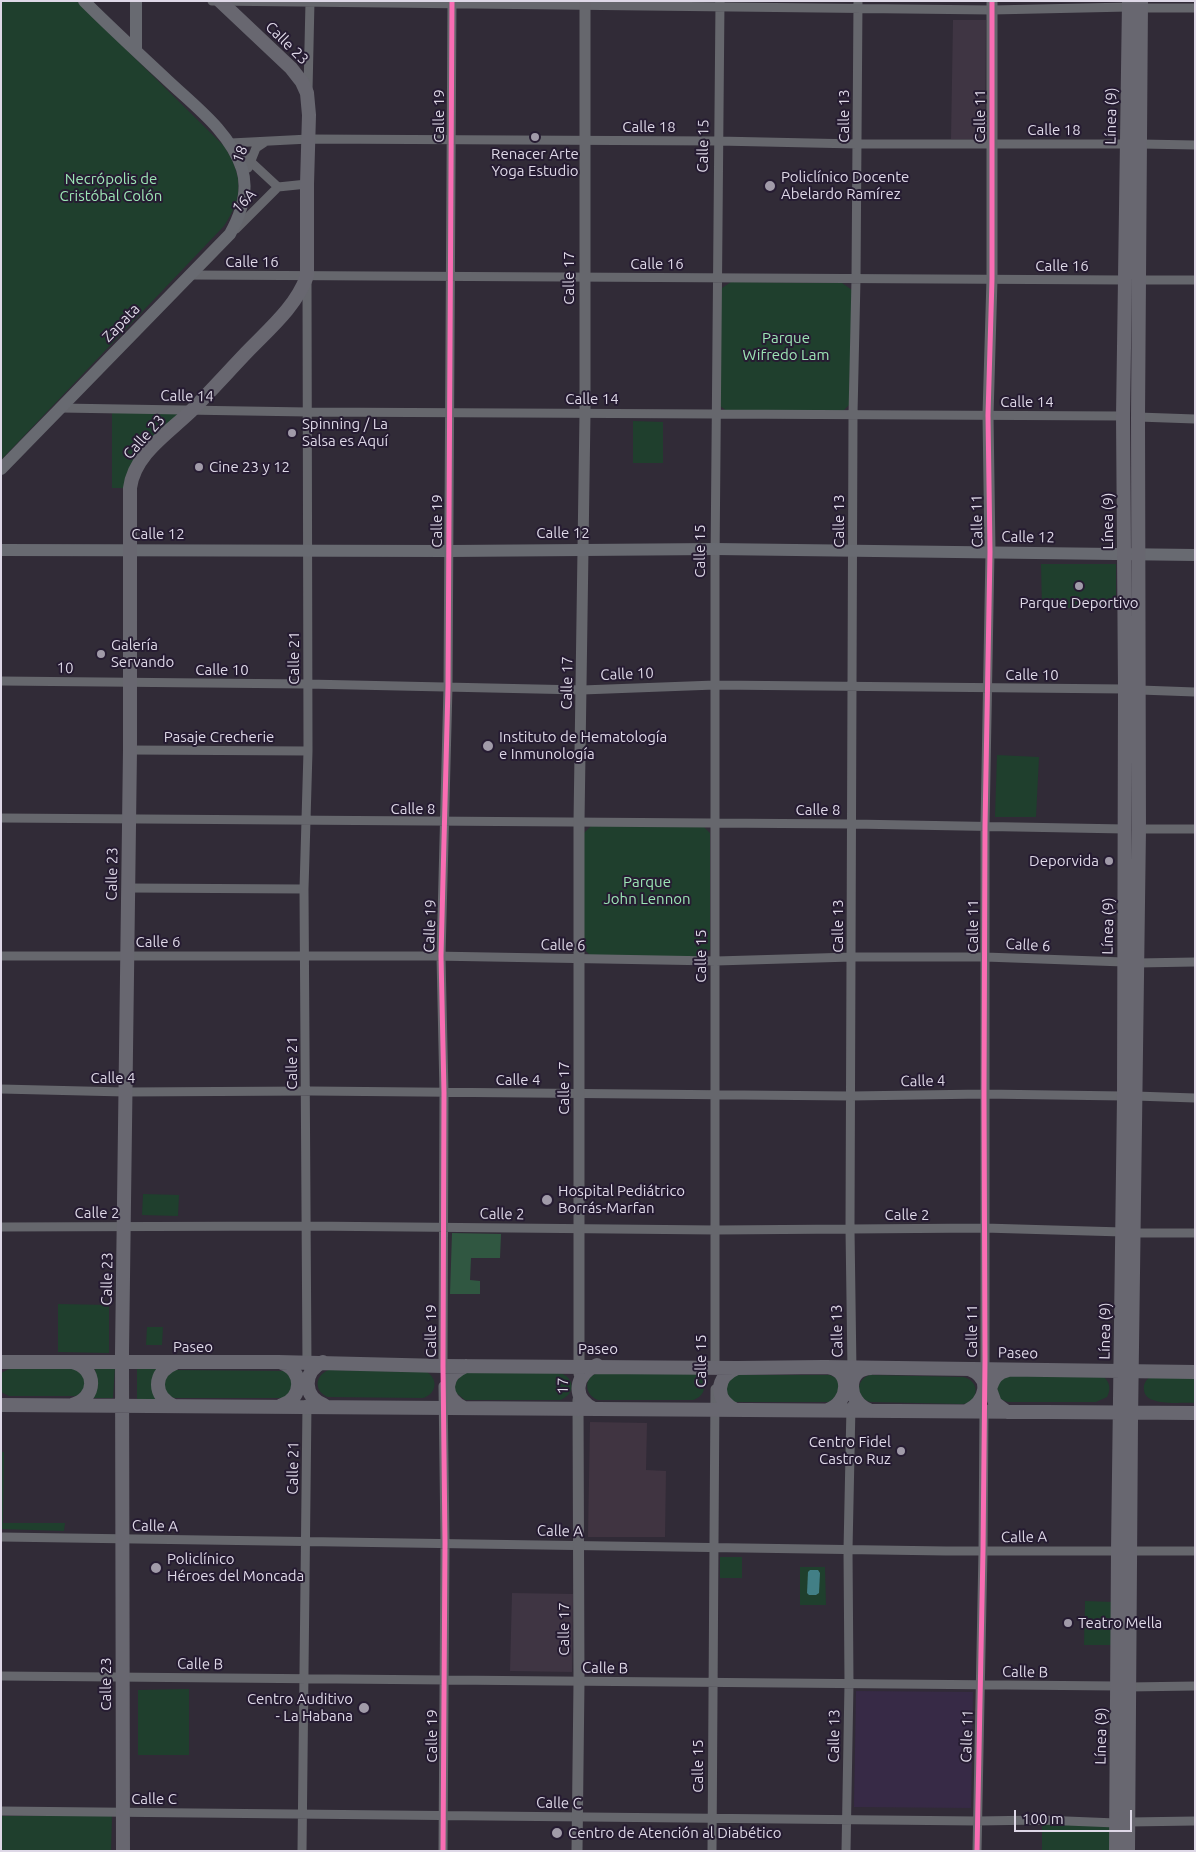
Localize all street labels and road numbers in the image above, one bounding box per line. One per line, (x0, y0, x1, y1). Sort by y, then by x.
street label: Calle 23 (262, 18, 312, 68)
street label: Línea (9) (1102, 87, 1120, 145)
street label: Calle 19 (430, 89, 448, 143)
street label: Calle 13 (835, 89, 853, 143)
street label: Calle 11 (971, 89, 989, 143)
street label: Calle 18 (622, 118, 676, 136)
street label: Calle 15 (694, 119, 712, 173)
street label: Calle 18 (1027, 121, 1081, 139)
street label: 18 (228, 143, 252, 165)
street label: 16A (228, 185, 260, 217)
street label: Calle 17 (560, 251, 578, 305)
street label: Calle 16 (225, 253, 279, 271)
street label: Calle 16 (630, 255, 684, 273)
street label: Calle 16 (1035, 257, 1089, 275)
street label: Zapata (98, 300, 144, 346)
street label: Calle 14 (160, 387, 214, 405)
street label: Calle 14 (565, 390, 619, 408)
street label: Calle 14 (1000, 393, 1054, 411)
street label: Calle 23 (119, 411, 169, 463)
street label: Línea (9) (1099, 492, 1117, 550)
street label: Calle 19 (428, 494, 446, 548)
street label: Calle 13 (830, 494, 848, 548)
street label: Calle 11 (968, 494, 986, 548)
street label: Calle 12 (536, 524, 590, 542)
street label: Calle 15 (691, 524, 709, 578)
street label: Calle 12 (131, 525, 185, 543)
street label: Calle 12 (1001, 528, 1055, 546)
street label: Calle 21 (285, 631, 303, 685)
street label: Calle 17 (558, 656, 576, 710)
street label: 10 (56, 659, 74, 677)
street label: Calle 10 (195, 661, 249, 679)
street label: Calle 10 (600, 664, 654, 684)
street label: Calle 10 (1005, 666, 1059, 684)
street label: Pasaje Crecherie (164, 728, 274, 746)
street label: Calle 8 (391, 800, 435, 818)
street label: Calle 8 (796, 801, 840, 819)
street label: Calle 23 (103, 847, 121, 901)
street label: Línea (9) (1099, 897, 1117, 955)
street label: Calle 19 (420, 899, 440, 953)
street label: Calle 13 (829, 899, 847, 953)
street label: Calle 11 (964, 899, 982, 953)
street label: Calle 15 (692, 929, 710, 983)
street label: Calle 6 (136, 933, 180, 951)
street label: Calle 6 (1005, 935, 1051, 955)
street label: Calle 6 (540, 936, 586, 954)
street label: Calle 21 (283, 1036, 301, 1090)
street label: Calle 17 (555, 1061, 573, 1115)
street label: Calle 4 (91, 1069, 135, 1087)
street label: Calle 4 (496, 1071, 540, 1089)
street label: Calle 4 (900, 1072, 946, 1090)
street label: Calle 2 (75, 1204, 119, 1222)
street label: Calle 2 (479, 1205, 525, 1223)
street label: Calle 2 (885, 1206, 929, 1224)
street label: Calle 23 (98, 1252, 116, 1306)
street label: Línea (9) (1096, 1302, 1114, 1360)
street label: Calle 19 (422, 1304, 440, 1358)
street label: Calle 13 (828, 1304, 846, 1358)
street label: Calle 11 (963, 1304, 981, 1358)
street label: Calle 15 (692, 1334, 710, 1388)
street label: Paseo (173, 1338, 213, 1356)
street label: Paseo (578, 1340, 618, 1358)
street label: Paseo (998, 1344, 1038, 1362)
street label: 17 (554, 1377, 572, 1395)
street label: Calle 21 (284, 1441, 302, 1495)
street label: Calle A (132, 1517, 178, 1535)
street label: Calle A (537, 1522, 583, 1540)
street label: Calle A (1001, 1528, 1047, 1546)
street label: Calle 17 (555, 1602, 573, 1656)
street label: Calle B (177, 1655, 223, 1673)
street label: Calle 23 (97, 1657, 115, 1711)
street label: Calle B (582, 1659, 628, 1677)
street label: Calle B (1002, 1663, 1048, 1681)
street label: Línea (9) (1092, 1707, 1110, 1765)
street label: Calle 19 (423, 1709, 441, 1763)
street label: Calle 13 (825, 1709, 843, 1763)
street label: Calle 11 (957, 1709, 977, 1763)
street label: Calle 15 (689, 1739, 707, 1793)
street label: Calle C (131, 1790, 177, 1808)
street label: Calle C (536, 1794, 582, 1812)

